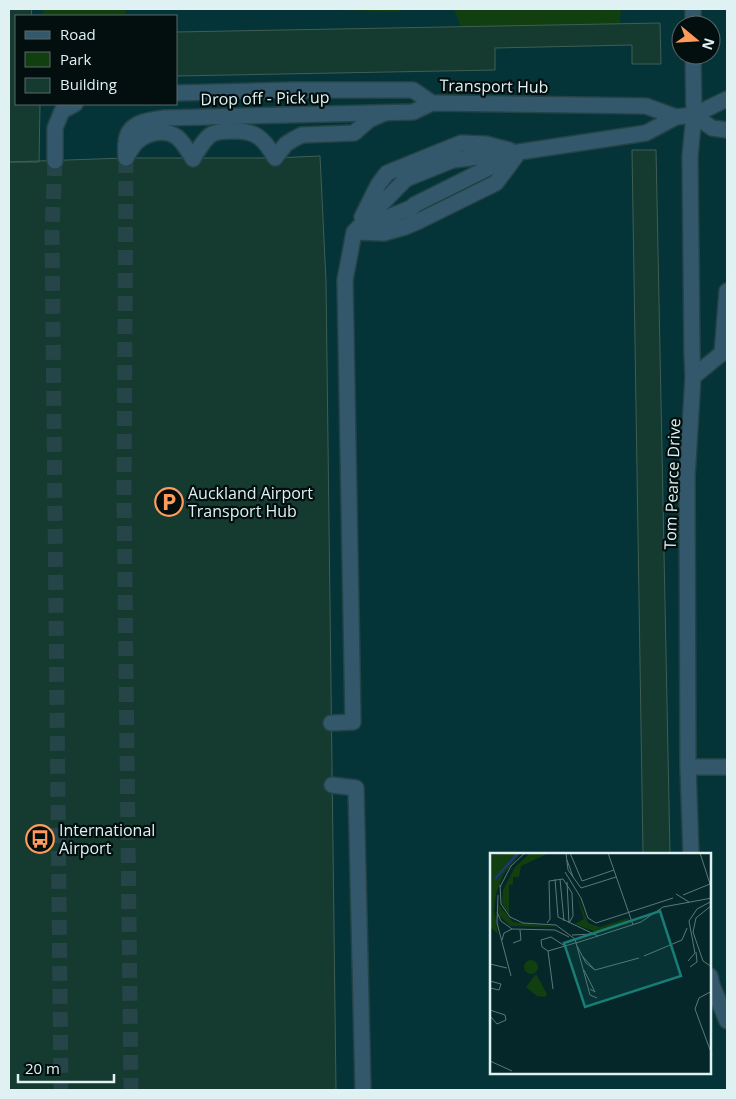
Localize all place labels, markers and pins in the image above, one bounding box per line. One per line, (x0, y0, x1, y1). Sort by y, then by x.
place label: Auckland Airport Transport Hub (188, 482, 313, 522)
parking icon: Auckland Airport Transport Hub (154, 487, 184, 517)
place label: International Airport (59, 819, 155, 859)
bus stop icon: International Airport (25, 824, 55, 854)

